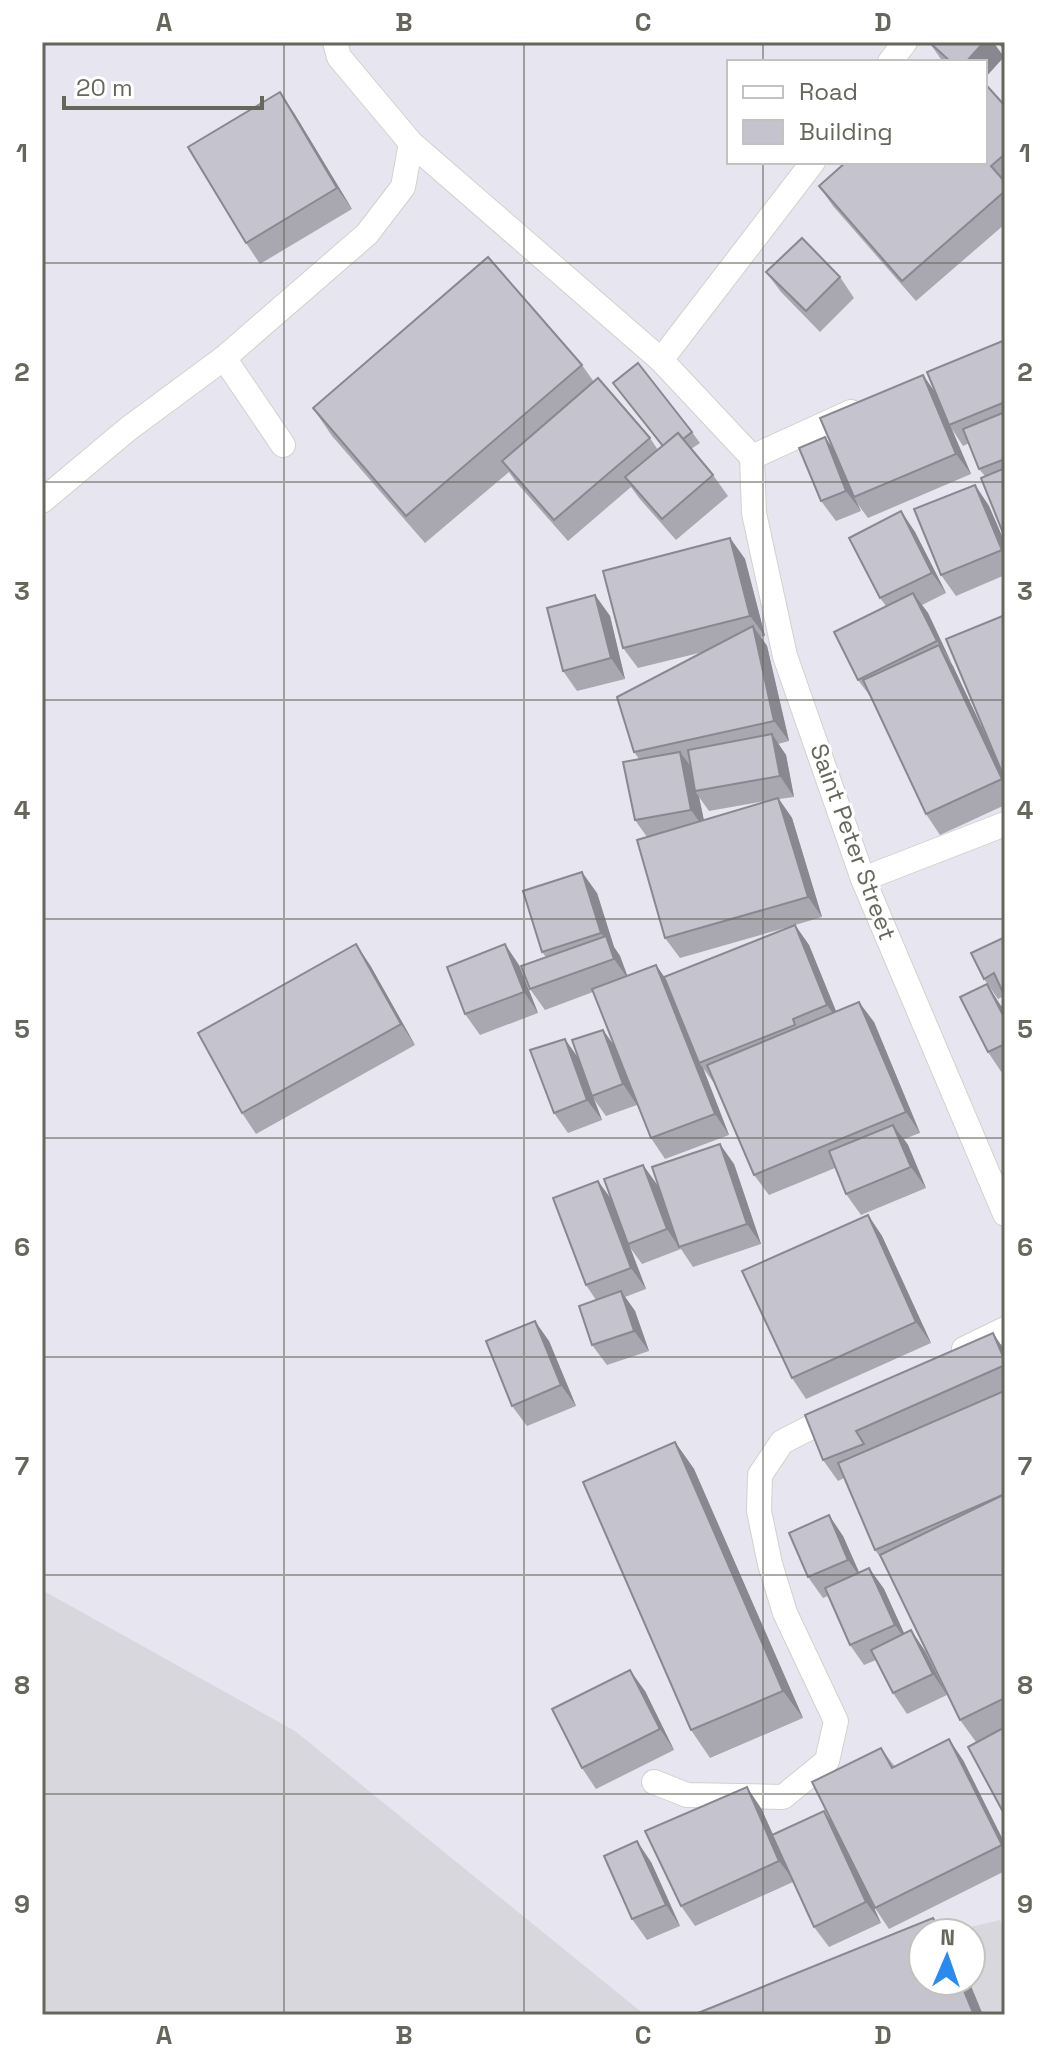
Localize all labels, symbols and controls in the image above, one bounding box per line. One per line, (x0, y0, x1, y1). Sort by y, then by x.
text: A (156, 5, 173, 39)
text: B (395, 5, 413, 39)
text: C (635, 5, 651, 39)
text: D (874, 5, 892, 39)
scale bar (64, 60, 262, 110)
legend (727, 60, 987, 164)
text: 20 m (76, 72, 133, 103)
text: Road (799, 76, 858, 107)
text: Building (799, 116, 893, 147)
text: 1 (16, 136, 28, 170)
text: 1 (1019, 136, 1031, 170)
text: 2 (14, 355, 30, 389)
text: 2 (1017, 355, 1033, 389)
text: 3 (14, 574, 30, 608)
text: 3 (1017, 574, 1033, 608)
street label: Saint Peter Street (803, 739, 903, 944)
text: 4 (14, 793, 30, 827)
text: 4 (1017, 793, 1033, 827)
text: 5 (14, 1012, 30, 1046)
text: 5 (1017, 1012, 1033, 1046)
text: 6 (14, 1230, 30, 1264)
text: 6 (1017, 1230, 1033, 1264)
text: 7 (15, 1449, 29, 1483)
text: 7 (1018, 1449, 1032, 1483)
text: 8 (14, 1668, 30, 1702)
text: 8 (1017, 1668, 1033, 1702)
text: 9 (14, 1887, 30, 1921)
text: 9 (1017, 1887, 1033, 1921)
north arrow (907, 1917, 987, 1997)
text: N (940, 1923, 956, 1951)
text: A (156, 2018, 173, 2052)
text: B (395, 2018, 413, 2052)
text: C (635, 2018, 651, 2052)
text: D (874, 2018, 892, 2052)

